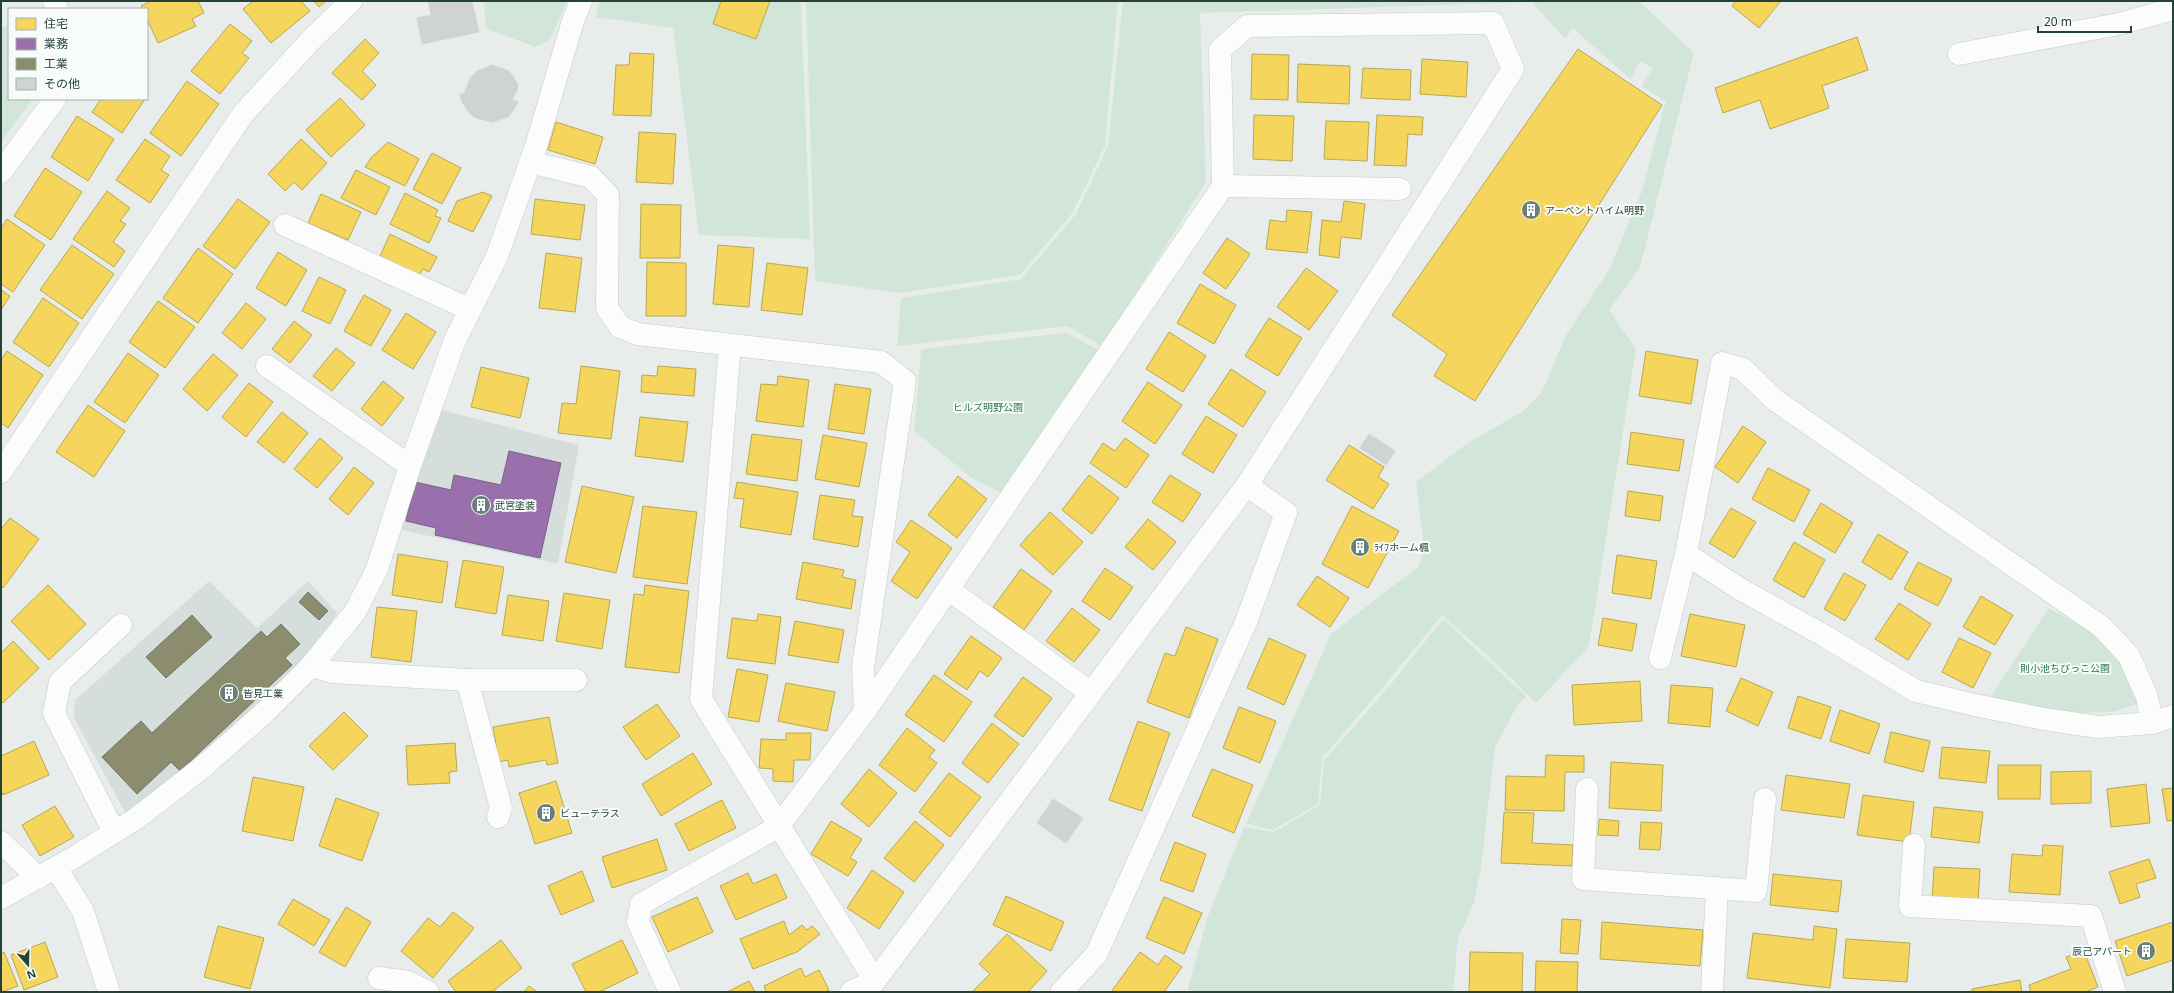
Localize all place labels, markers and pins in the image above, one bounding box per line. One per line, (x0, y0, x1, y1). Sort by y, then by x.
building icon: アーベントハイム明野 (1520, 199, 1542, 221)
place label: アーベントハイム明野 (1545, 203, 1644, 217)
building icon: 武宮塗装 (470, 494, 492, 516)
place label: 武宮塗装 (495, 498, 535, 512)
building icon: ﾗｲﾌホーム楓 (1349, 536, 1371, 558)
place label: ﾗｲﾌホーム楓 (1374, 540, 1430, 554)
building icon: 皆見工業 (218, 682, 240, 704)
place label: 皆見工業 (243, 686, 283, 700)
building icon: ビューテラス (535, 802, 557, 824)
place label: ビューテラス (560, 806, 620, 820)
building icon: 辰己アパート (2135, 940, 2157, 962)
place label: 辰己アパート (2072, 944, 2132, 958)

